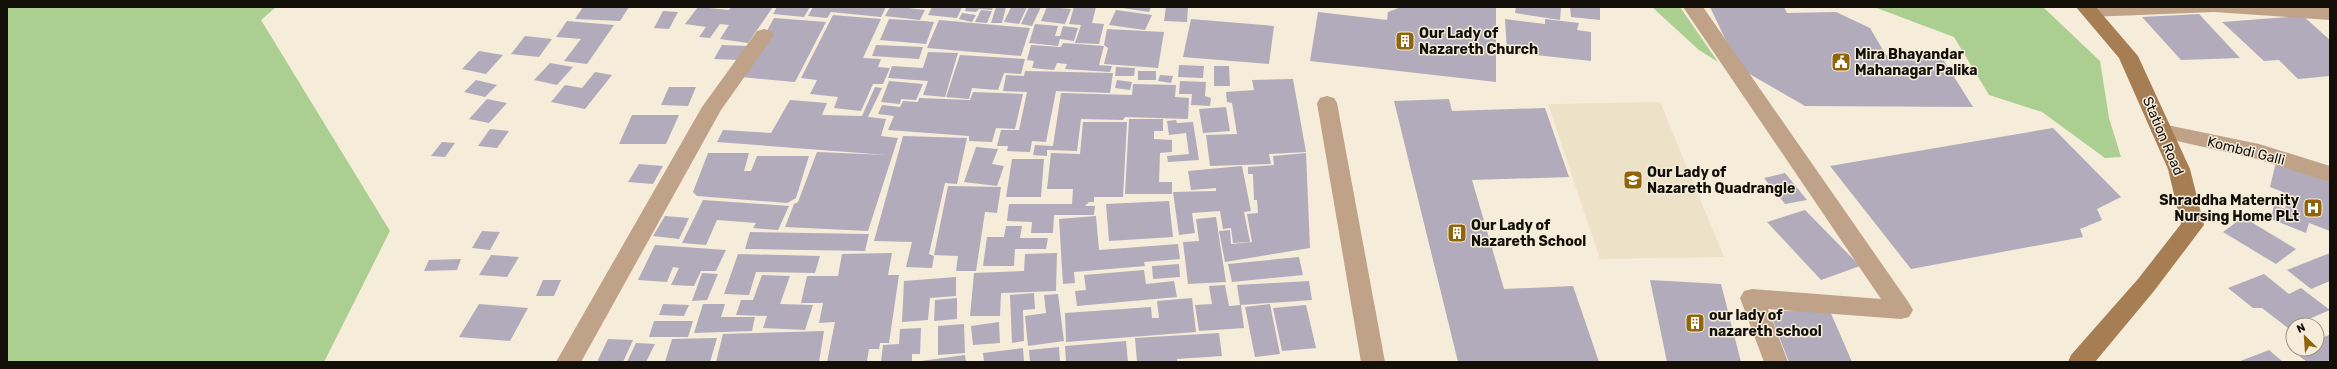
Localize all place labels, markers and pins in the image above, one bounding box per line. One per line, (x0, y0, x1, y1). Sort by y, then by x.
place label: Our Lady of Nazareth Church (1419, 25, 1538, 58)
building icon: Our Lady of Nazareth Church (1394, 30, 1416, 52)
place label: Mira Bhayandar Mahanagar Palika (1855, 46, 1978, 79)
public building icon: Mira Bhayandar Mahanagar Palika (1830, 51, 1852, 73)
place label: Our Lady of Nazareth Quadrangle (1647, 164, 1795, 197)
school or university icon: Our Lady of Nazareth Quadrangle (1622, 169, 1644, 191)
place label: Shraddha Maternity Nursing Home PLt (2159, 192, 2300, 225)
hospital icon: Shraddha Maternity Nursing Home PLt (2302, 197, 2324, 219)
place label: Our Lady of Nazareth School (1471, 217, 1586, 250)
building icon: Our Lady of Nazareth School (1446, 222, 1468, 244)
place label: our lady of nazareth school (1709, 307, 1822, 340)
building icon: our lady of nazareth school (1684, 312, 1706, 334)

